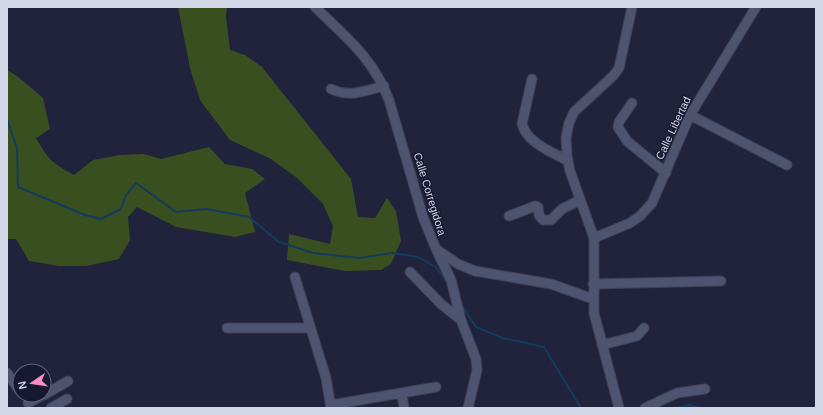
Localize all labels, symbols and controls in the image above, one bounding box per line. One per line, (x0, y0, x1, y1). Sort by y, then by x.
street label: Calle Libertad (653, 95, 693, 161)
street label: Calle Corregidora (412, 151, 449, 238)
north arrow (12, 363, 52, 403)
text: N (16, 380, 29, 390)

